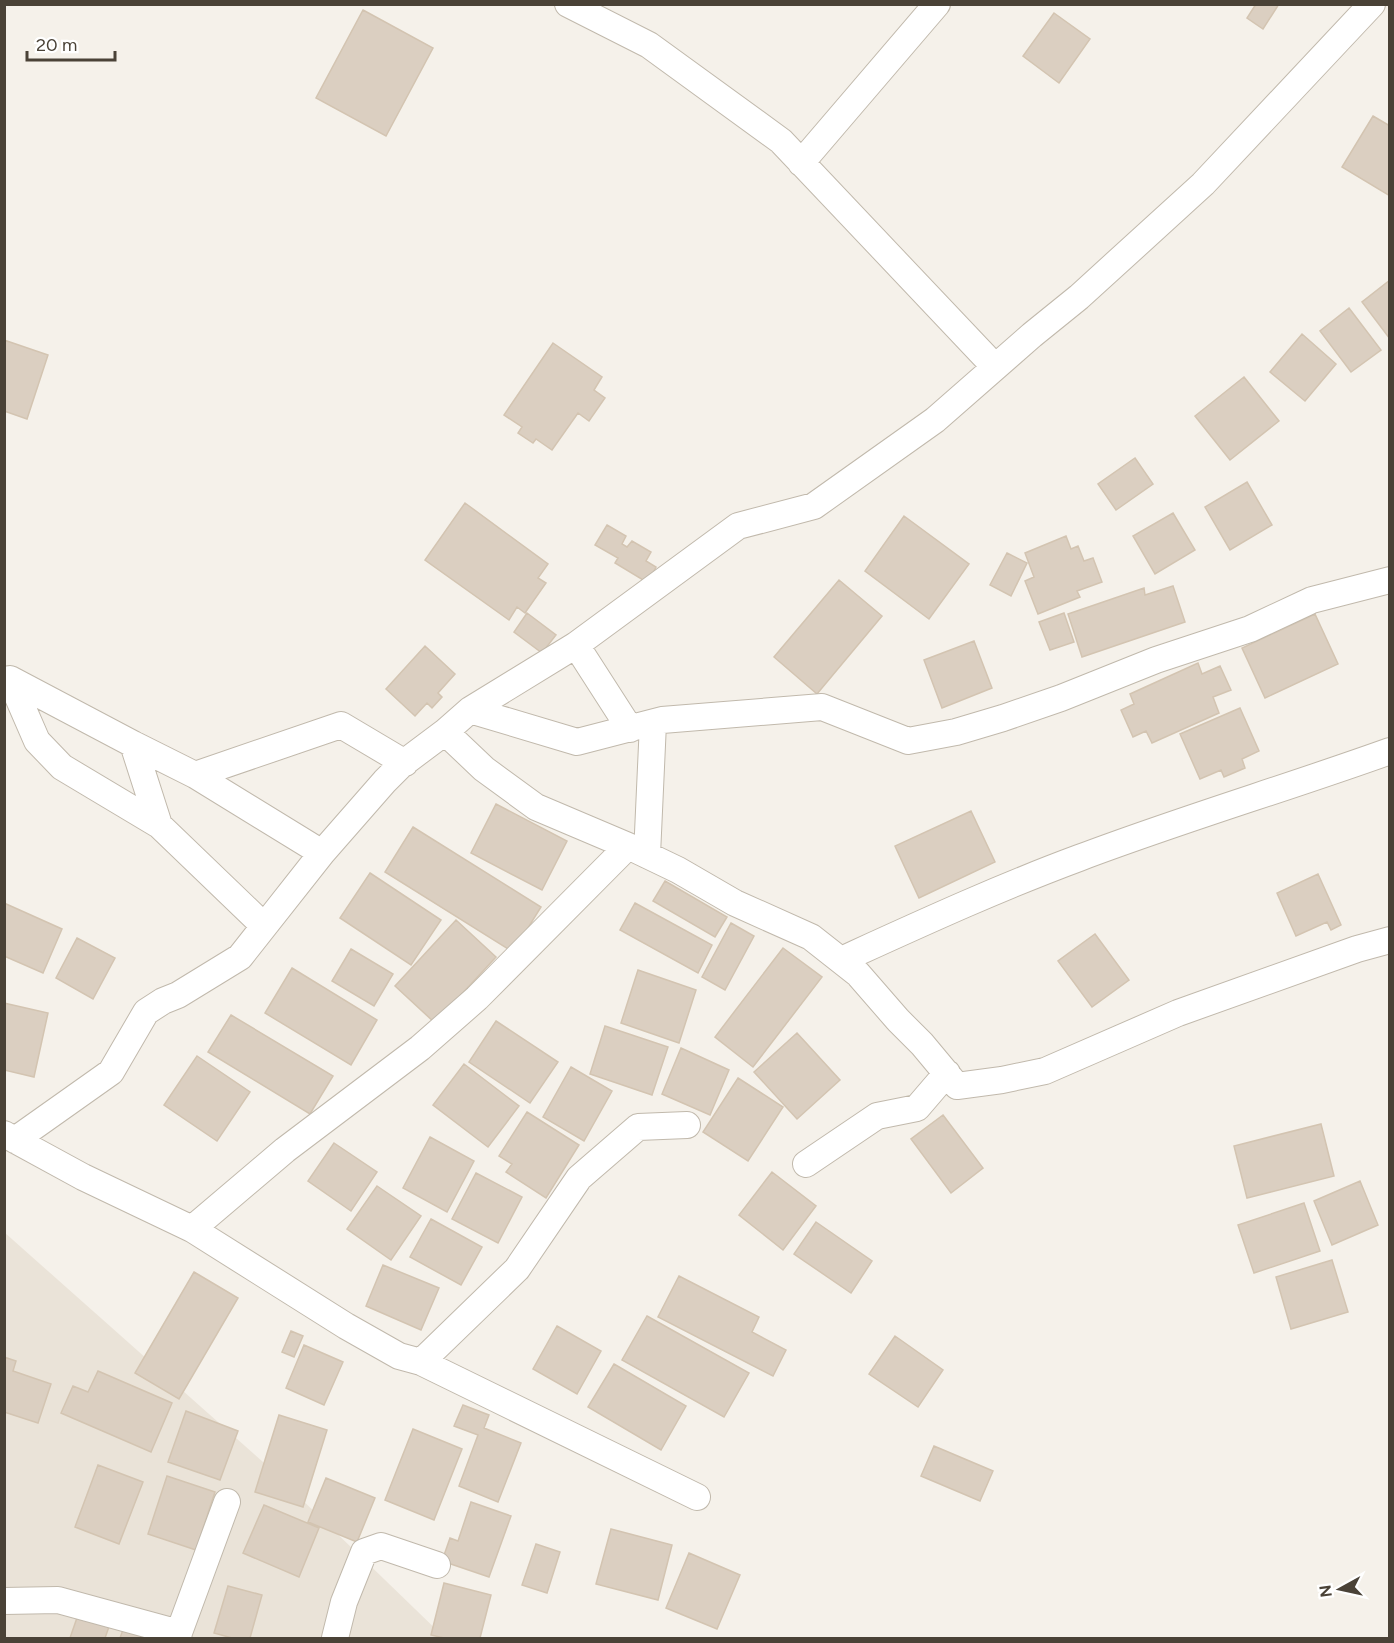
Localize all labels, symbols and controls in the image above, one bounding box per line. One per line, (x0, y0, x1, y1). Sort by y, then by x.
scale bar (27, 24, 116, 62)
text: 20 m (36, 34, 77, 56)
north arrow (1310, 1559, 1370, 1619)
text: N (1315, 1584, 1336, 1598)

